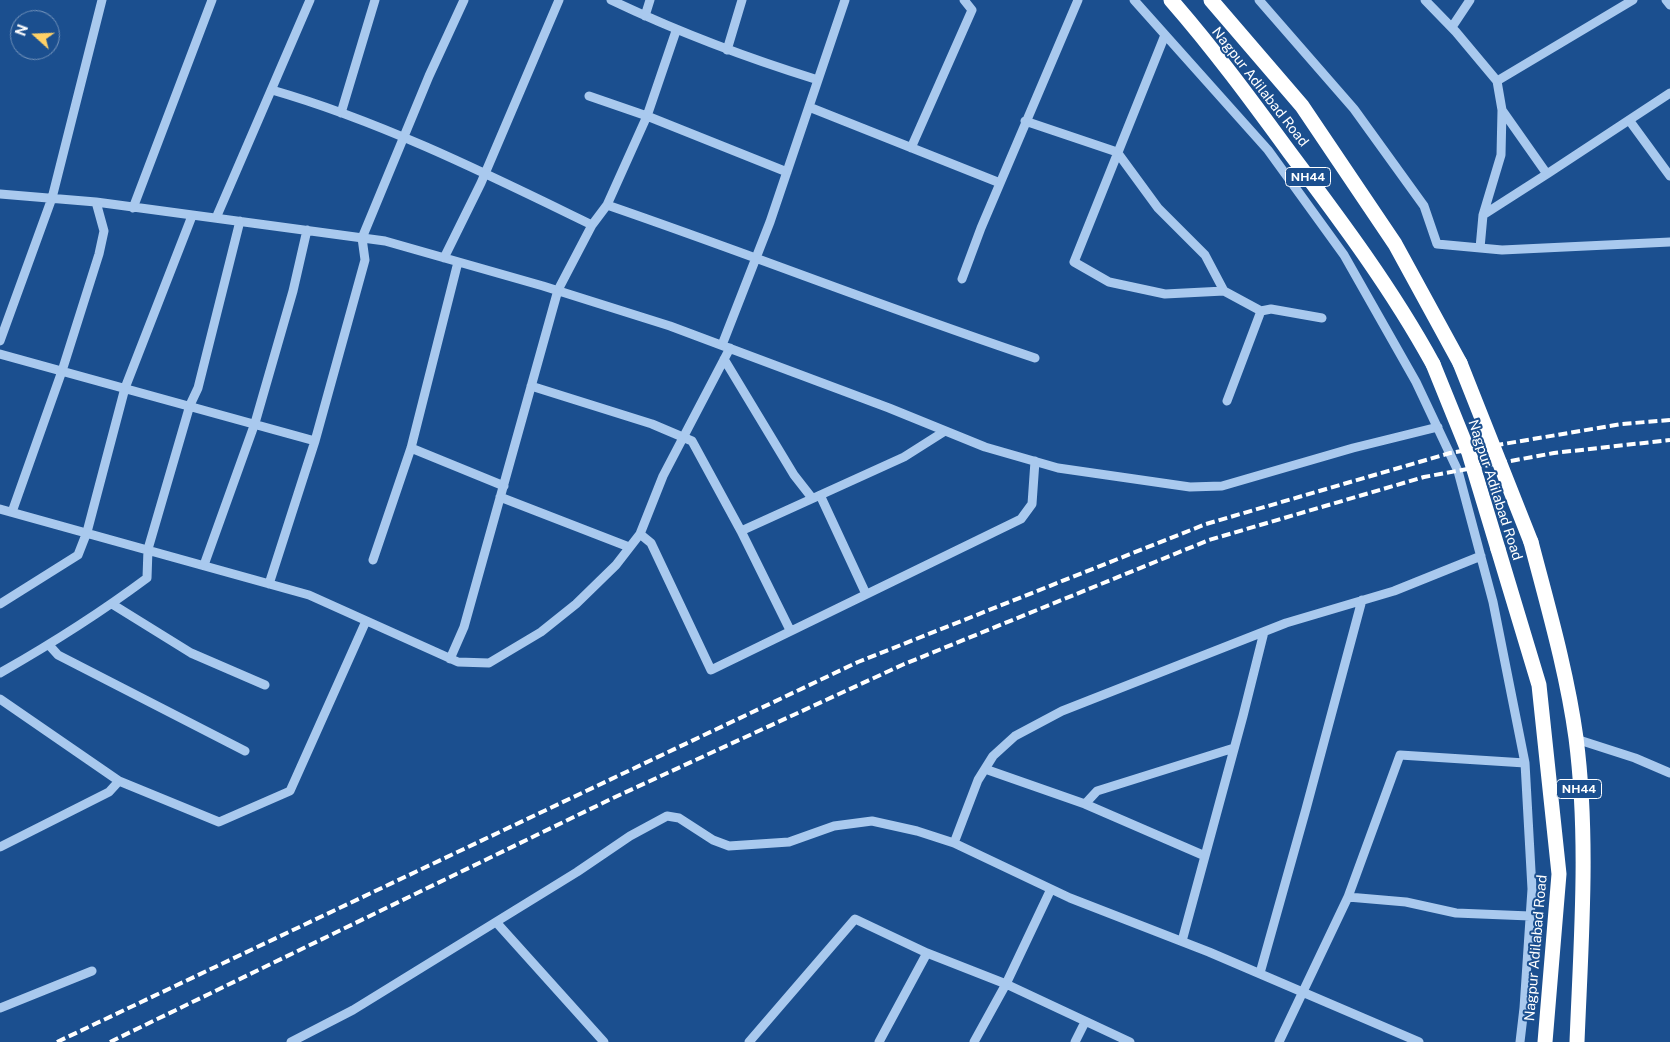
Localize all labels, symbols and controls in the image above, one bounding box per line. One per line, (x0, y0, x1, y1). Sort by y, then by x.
north arrow (10, 10, 60, 60)
text: N (12, 22, 31, 38)
street label: Nagpur Adilabad Road (1208, 24, 1312, 150)
road number: NH44 (1286, 168, 1330, 186)
street label: Nagpur Adilabad Road (1464, 418, 1526, 562)
road number: NH44 (1556, 780, 1602, 799)
street label: Nagpur Adilabad Road (1521, 874, 1551, 1022)

